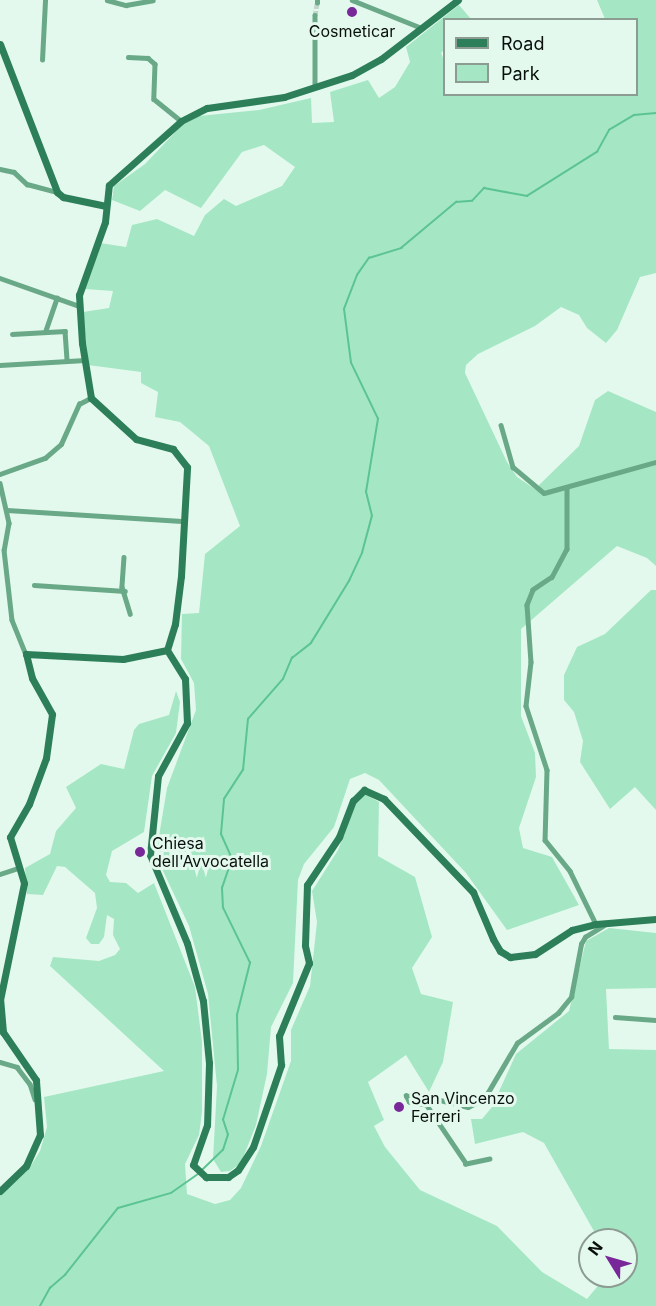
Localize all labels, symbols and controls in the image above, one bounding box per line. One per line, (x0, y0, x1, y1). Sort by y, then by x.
marker: Cosmeticar (345, 5, 359, 19)
legend (443, 18, 638, 96)
place label: Cosmeticar (309, 21, 395, 41)
text: Road (501, 33, 544, 54)
text: Park (501, 63, 540, 84)
place label: Chiesa dell'Avvocatella (152, 833, 269, 871)
marker: Chiesa dell'Avvocatella (133, 845, 147, 859)
place label: San Vincenzo Ferreri (411, 1088, 515, 1126)
marker: San Vincenzo Ferreri (392, 1100, 406, 1114)
north arrow (578, 1228, 638, 1288)
text: N (584, 1237, 607, 1259)

